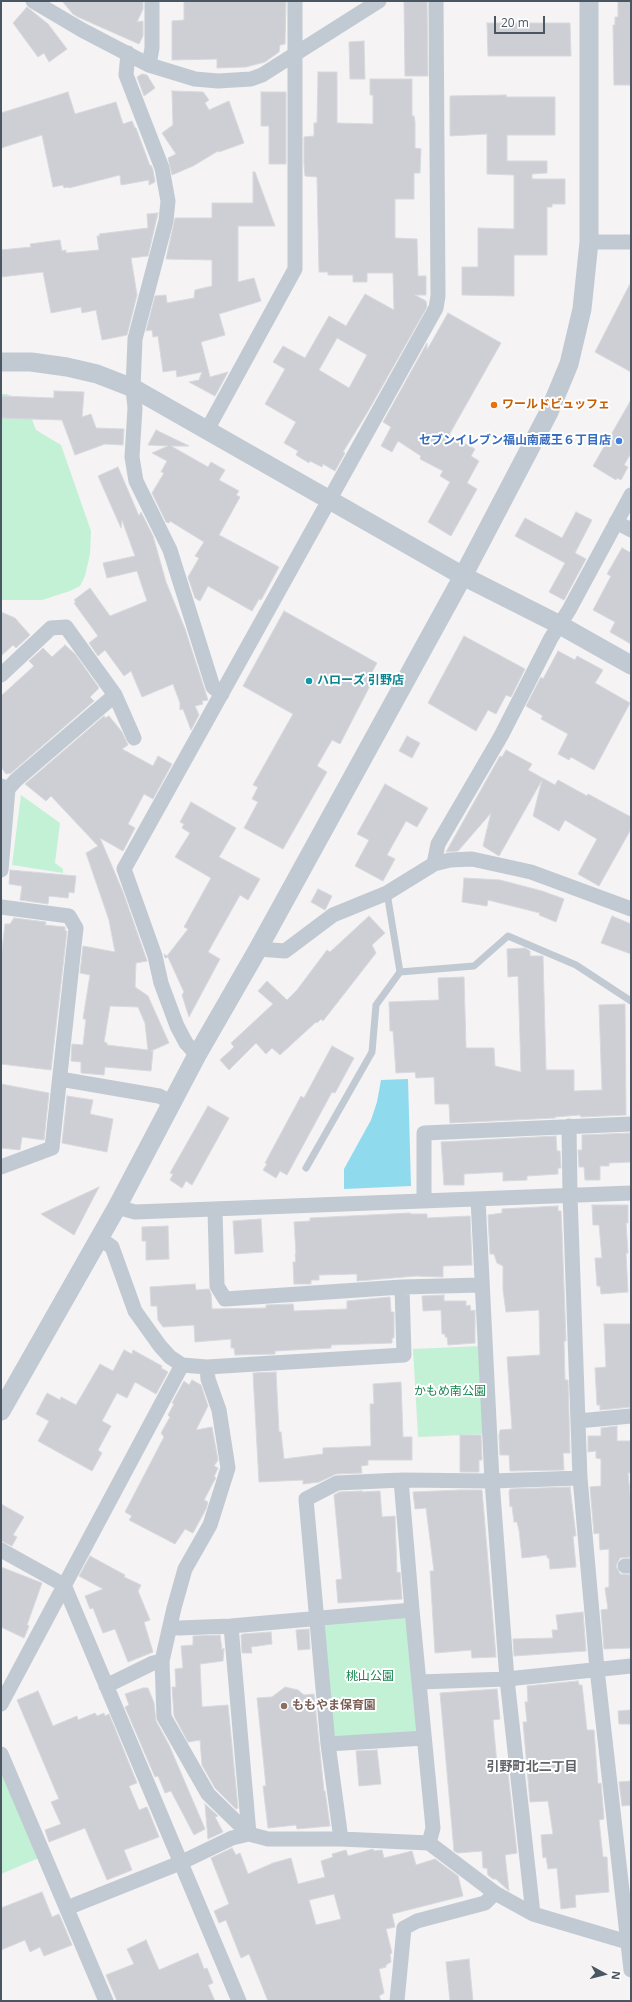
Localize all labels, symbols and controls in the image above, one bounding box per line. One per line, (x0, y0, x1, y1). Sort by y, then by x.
scale bar (496, 8, 547, 34)
text: 20 m (501, 14, 529, 31)
place label: ワールドビュッフェ (502, 398, 610, 412)
marker: ワールドビュッフェ (489, 400, 499, 410)
place label: セブンイレブン福山南蔵王６丁目店 (419, 434, 611, 448)
marker: セブンイレブン福山南蔵王６丁目店 (614, 436, 624, 446)
place label: ハローズ 引野店 (317, 674, 404, 688)
marker: ハローズ 引野店 (304, 676, 314, 686)
park label: かもめ南公園 (414, 1385, 486, 1399)
park label: 桃山公園 (346, 1670, 394, 1684)
place label: ももやま保育園 (292, 1699, 376, 1713)
marker: ももやま保育園 (279, 1701, 289, 1711)
district label: 引野町北二丁目 (487, 1759, 577, 1775)
north arrow (584, 1954, 624, 1994)
text: N (608, 1970, 624, 1981)

